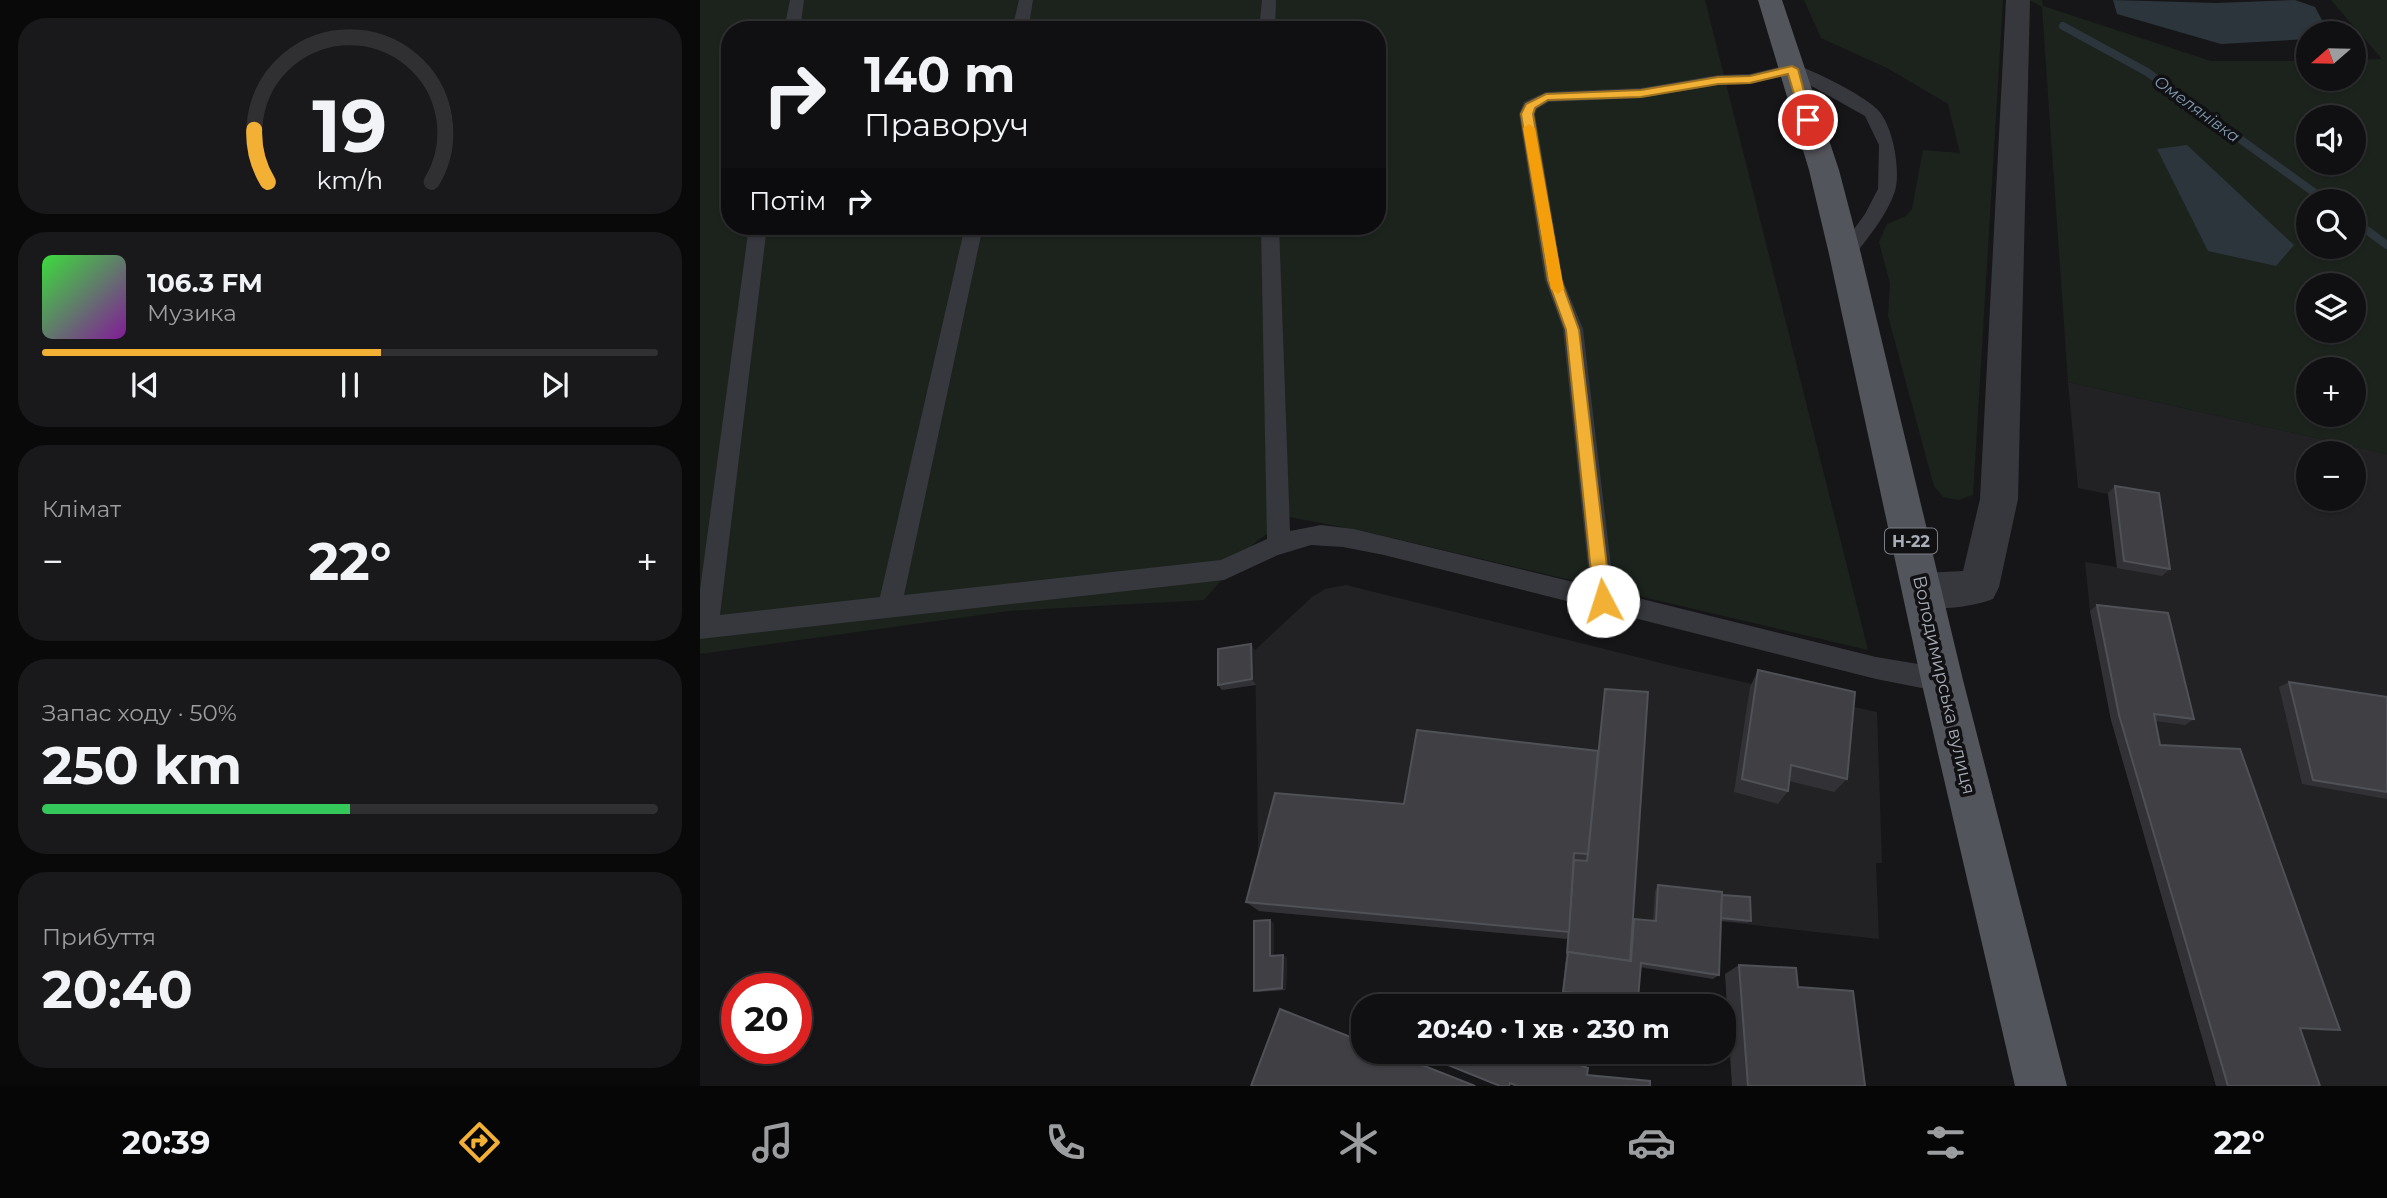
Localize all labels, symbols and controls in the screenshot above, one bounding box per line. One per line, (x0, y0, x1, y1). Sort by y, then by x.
north arrow (2296, 21, 2366, 91)
map controls (2296, 21, 2366, 511)
text: 140 m (864, 45, 1016, 104)
icon: right (749, 49, 840, 140)
water label: Омелянівка (2151, 72, 2243, 146)
text: 19 (313, 82, 387, 170)
pin (1778, 90, 1838, 150)
icon: arrive (1789, 101, 1827, 139)
text: Праворуч (864, 105, 1029, 144)
button: sound (2296, 105, 2366, 175)
text: km/h (317, 165, 383, 195)
icon: right (840, 182, 878, 220)
text: Потім (749, 185, 826, 217)
button: search (2296, 189, 2366, 259)
text: 106.3 FM (147, 267, 263, 299)
button: layers (2296, 273, 2366, 343)
text: Музика (147, 299, 237, 327)
button: + (2296, 357, 2366, 427)
icon: previous (126, 366, 164, 404)
icon: pause (331, 366, 369, 404)
icon: next (536, 366, 574, 404)
button: − (2296, 441, 2366, 511)
text: Клімат (42, 495, 121, 523)
road number: Н-22 (1885, 528, 1937, 554)
text: 22° (308, 530, 392, 593)
text: − (42, 538, 64, 585)
text: + (636, 538, 658, 585)
position arrow (1566, 564, 1640, 638)
street label: Володимирська вулиця (1908, 573, 1980, 797)
text: Запас ходу · 50% (42, 699, 237, 727)
text: 250 km (42, 734, 242, 797)
text: Прибуття (42, 923, 156, 951)
text: 20:40 (42, 958, 193, 1021)
speed limit sign: 20 (721, 973, 812, 1064)
text: 20:40 · 1 хв · 230 m (1417, 1013, 1670, 1045)
icon: directions (455, 1118, 504, 1167)
icon: music (748, 1118, 797, 1167)
icon: phone (1041, 1118, 1090, 1167)
icon: climate (1334, 1118, 1383, 1167)
icon: car (1627, 1118, 1676, 1167)
icon: filters (1921, 1118, 1970, 1167)
text: 20:39 (122, 1123, 210, 1162)
text: 22° (2214, 1123, 2265, 1162)

